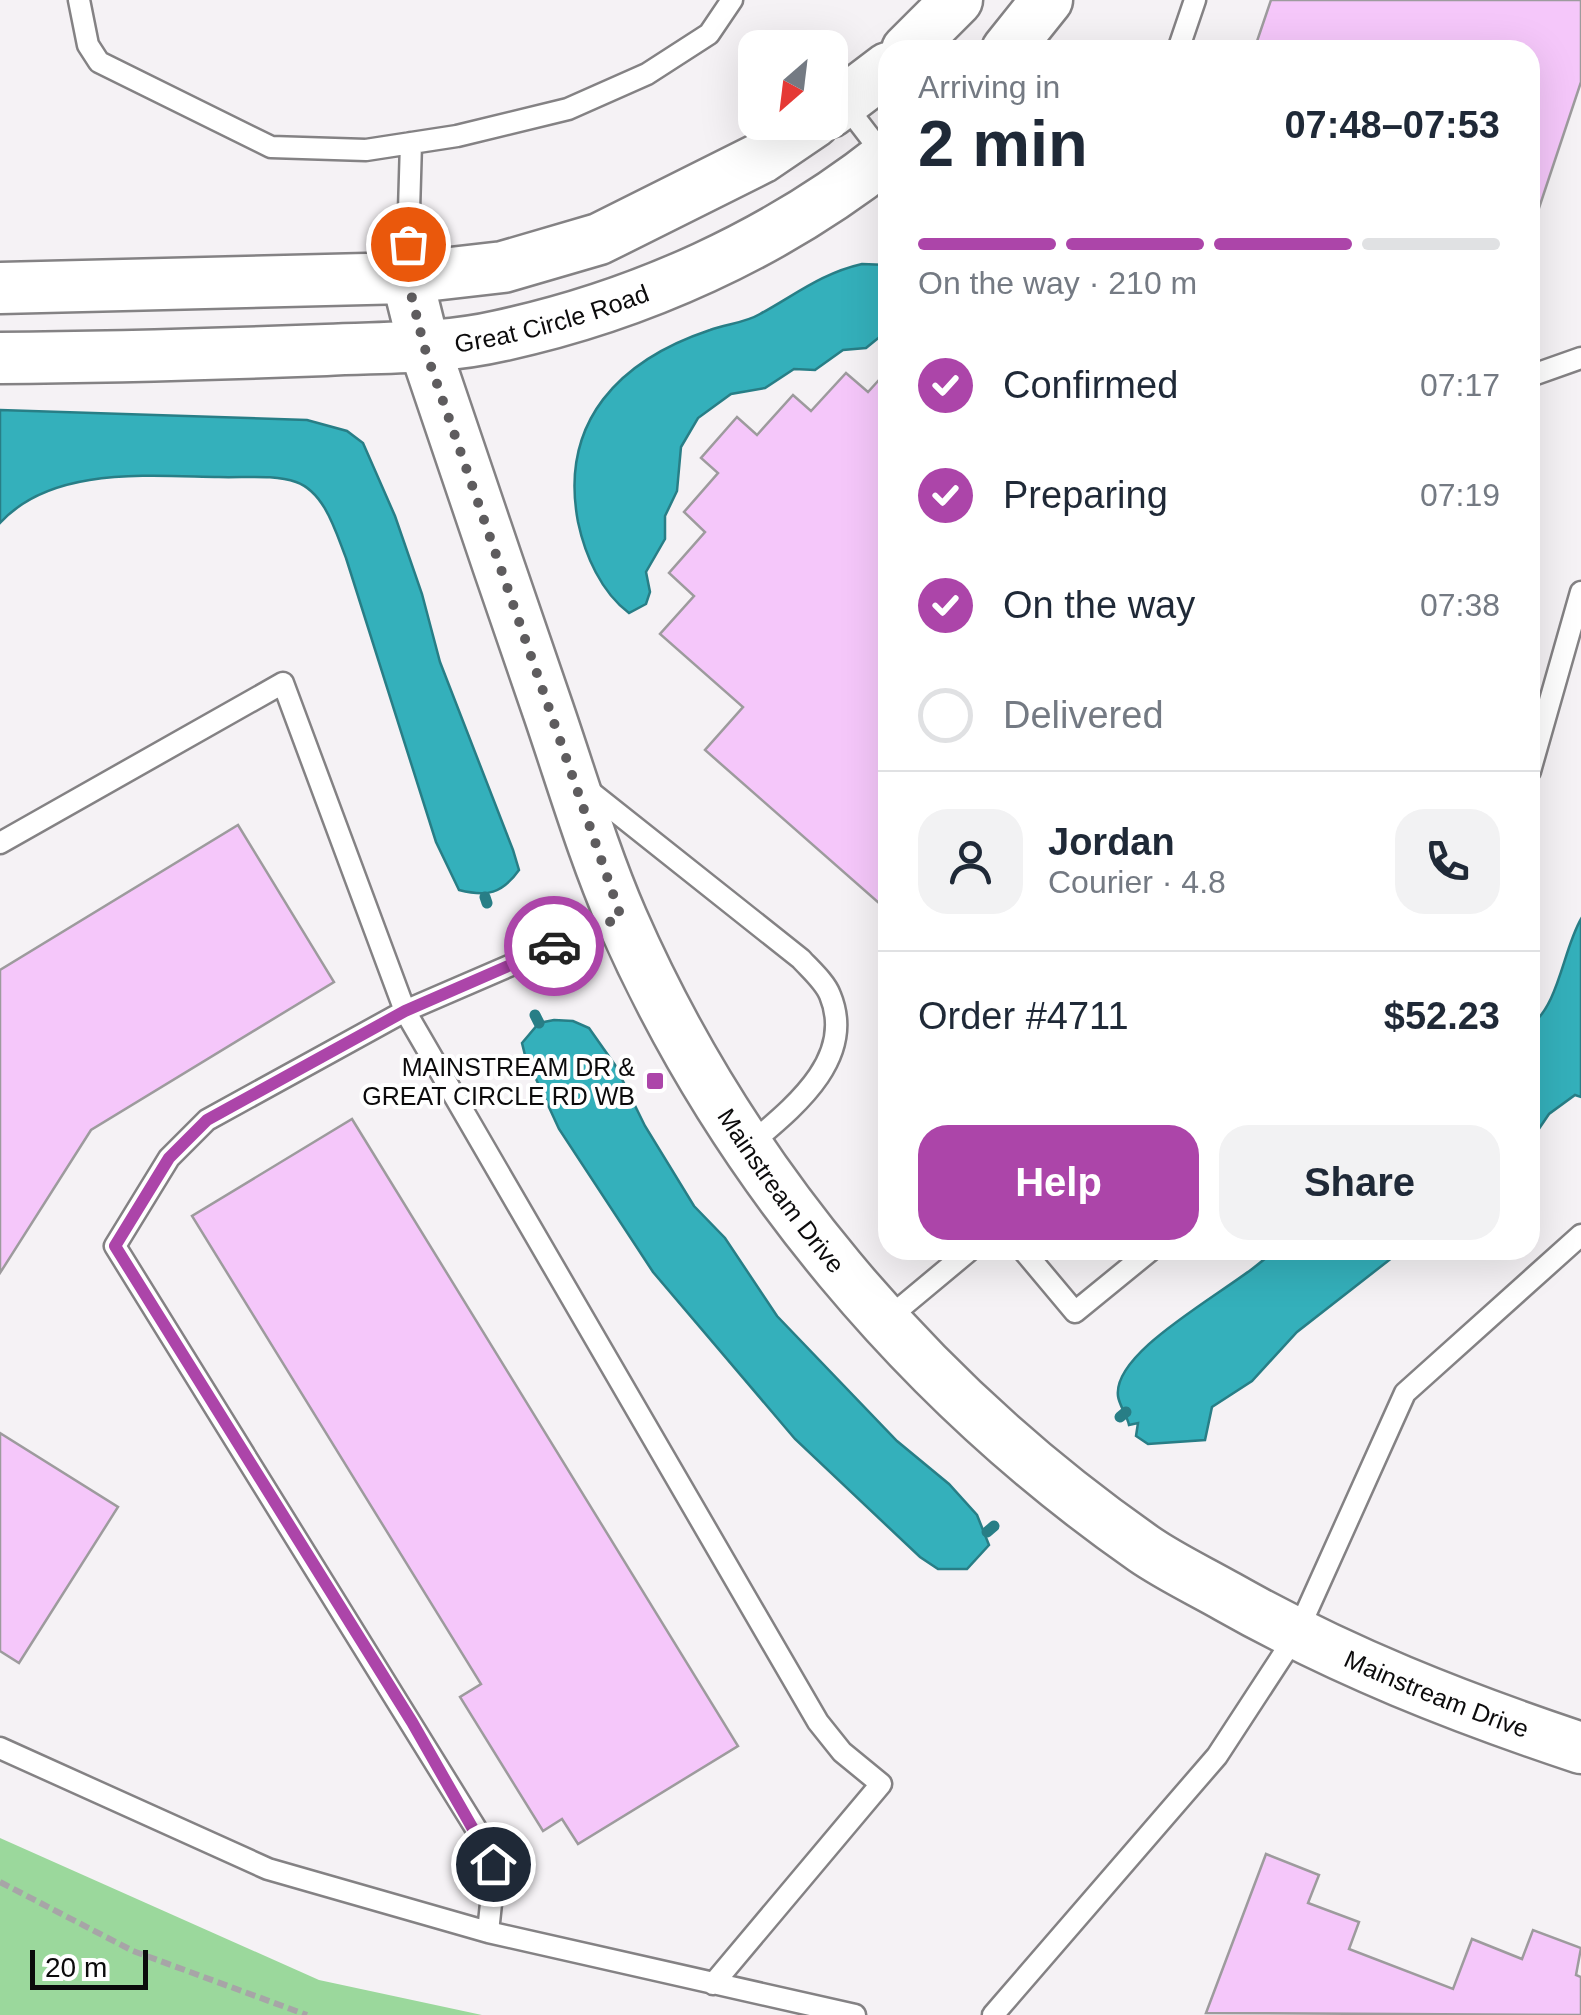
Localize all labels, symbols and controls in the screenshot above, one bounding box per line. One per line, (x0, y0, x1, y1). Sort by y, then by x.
north arrow (738, 30, 848, 140)
map controls (738, 30, 848, 140)
text: Arriving in (918, 69, 1060, 105)
text: 07:48–07:53 (1284, 104, 1500, 146)
text: 2 min (918, 107, 1088, 180)
pin (366, 202, 451, 287)
icon: bag (381, 217, 436, 272)
text: On the way · 210 m (918, 265, 1197, 301)
street label: Great Circle Road (453, 279, 652, 357)
icon: check (918, 358, 973, 413)
text: Confirmed (1003, 364, 1178, 406)
text: 07:17 (1420, 367, 1500, 403)
icon: check (918, 468, 973, 523)
text: Preparing (1003, 474, 1168, 516)
text: 07:19 (1420, 477, 1500, 513)
icon: check (918, 578, 973, 633)
text: On the way (1003, 584, 1195, 626)
text: 07:38 (1420, 587, 1500, 623)
text: Delivered (1003, 694, 1164, 736)
button: person (918, 809, 1023, 914)
button: phone (1395, 809, 1500, 914)
text: Jordan (1048, 821, 1175, 863)
text: Courier · 4.8 (1048, 864, 1226, 900)
courier (504, 896, 604, 996)
icon: car (527, 919, 582, 974)
text: Order #4711 (918, 995, 1129, 1037)
text: $52.23 (1384, 995, 1500, 1037)
place label: MAINSTREAM DR & GREAT CIRCLE RD WB (362, 1053, 635, 1110)
marker: MAINSTREAM DR & GREAT CIRCLE RD WB (644, 1070, 666, 1092)
street label: Mainstream Drive (712, 1103, 850, 1278)
button: Help (918, 1125, 1199, 1240)
button: Share (1219, 1125, 1500, 1240)
street label: Mainstream Drive (1340, 1644, 1532, 1743)
pin (451, 1822, 536, 1907)
icon: home (466, 1837, 521, 1892)
scale bar (30, 1945, 148, 1990)
text: 20 m (45, 1952, 107, 1983)

